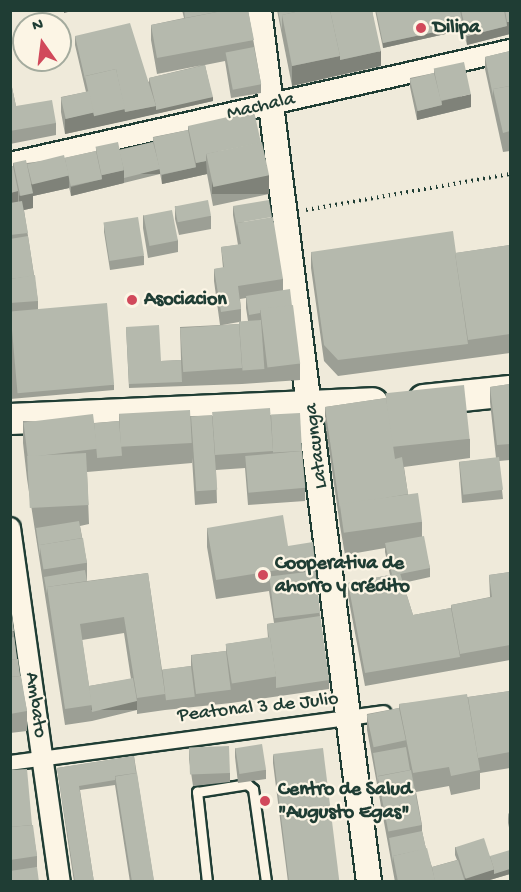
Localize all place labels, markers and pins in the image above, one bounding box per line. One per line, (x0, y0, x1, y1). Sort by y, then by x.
place label: Dilipa (433, 16, 480, 40)
marker: Dilipa (414, 21, 428, 35)
place label: Asociacion (144, 288, 227, 312)
marker: Asociacion (125, 293, 139, 307)
place label: Cooperativa de ahorro y crédito (275, 552, 410, 599)
marker: Cooperativa de ahorro y crédito (256, 568, 270, 582)
place label: Centro de Salud "Augusto Egas" (278, 778, 412, 825)
marker: Centro de Salud "Augusto Egas" (256, 792, 274, 810)

